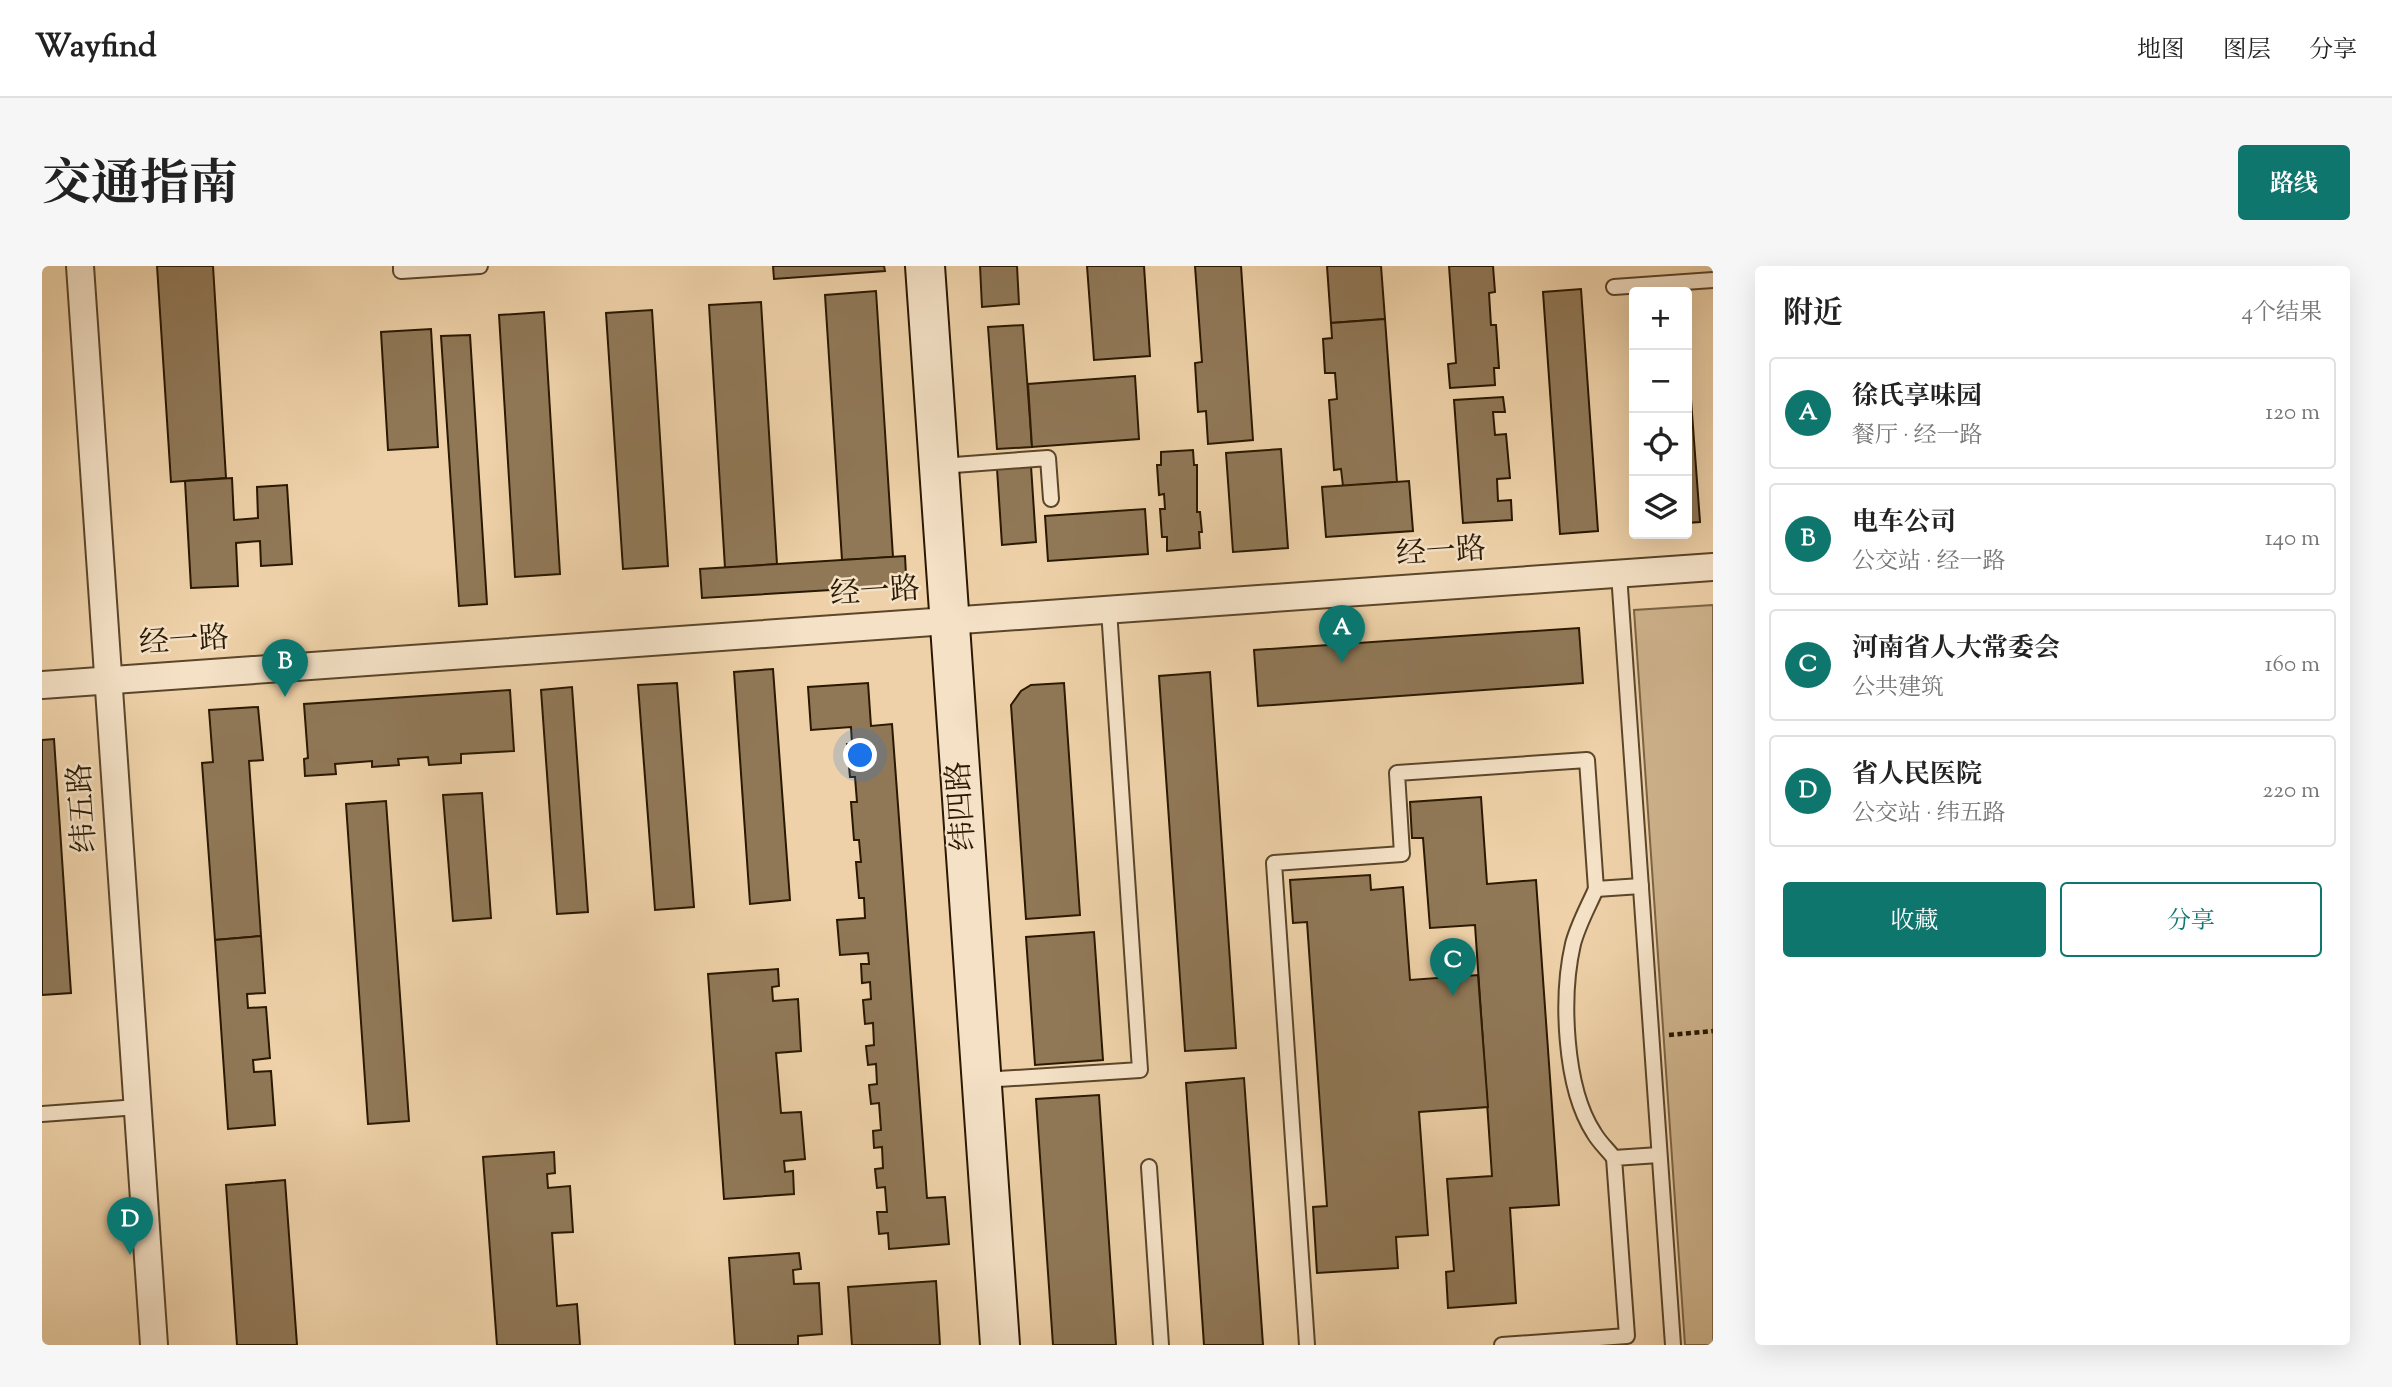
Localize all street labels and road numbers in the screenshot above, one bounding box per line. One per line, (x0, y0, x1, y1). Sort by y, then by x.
street label: 经一路 (1395, 528, 1487, 578)
street label: 经一路 (829, 568, 921, 618)
street label: 经一路 (138, 617, 230, 667)
street label: 纬四路 (938, 760, 988, 852)
street label: 纬五路 (59, 762, 109, 854)

